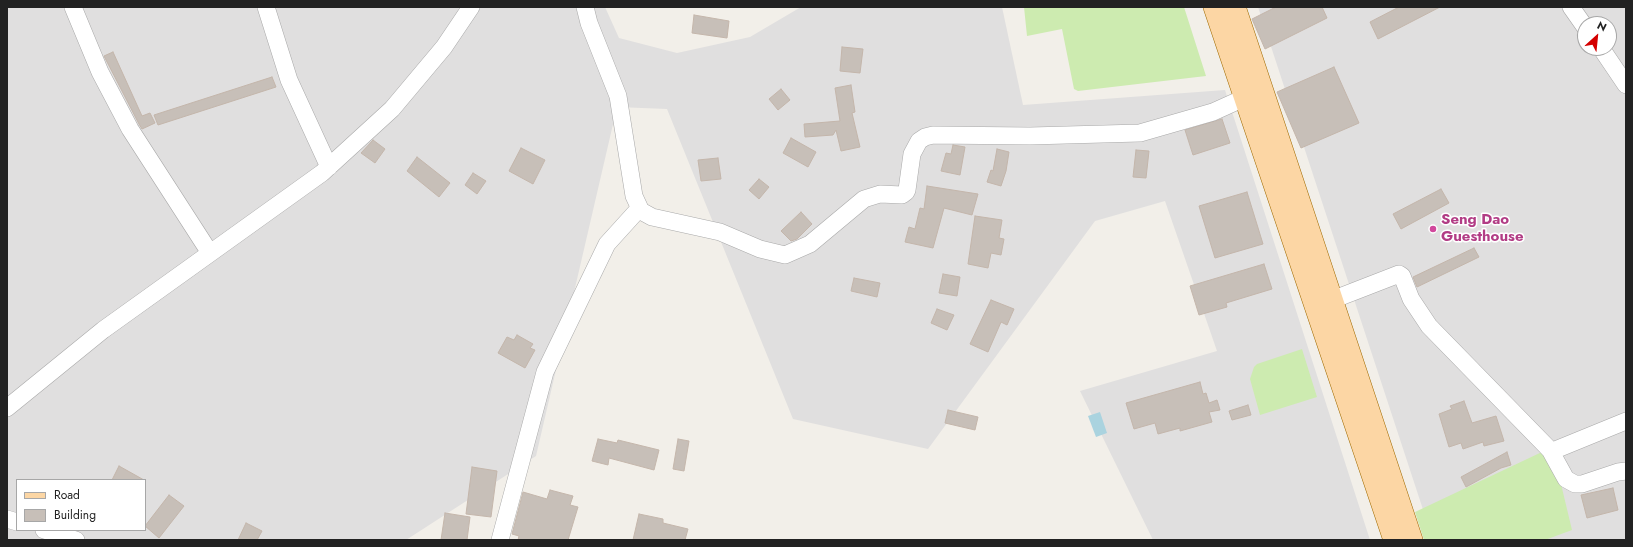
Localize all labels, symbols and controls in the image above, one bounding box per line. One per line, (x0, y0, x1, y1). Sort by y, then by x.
north arrow (1577, 16, 1617, 56)
text: N (1594, 17, 1610, 35)
place label: Seng Dao Guesthouse (1441, 211, 1523, 246)
marker: Seng Dao Guesthouse (1428, 224, 1438, 234)
legend (16, 479, 146, 531)
text: Road (54, 486, 80, 504)
text: Building (54, 506, 96, 524)

